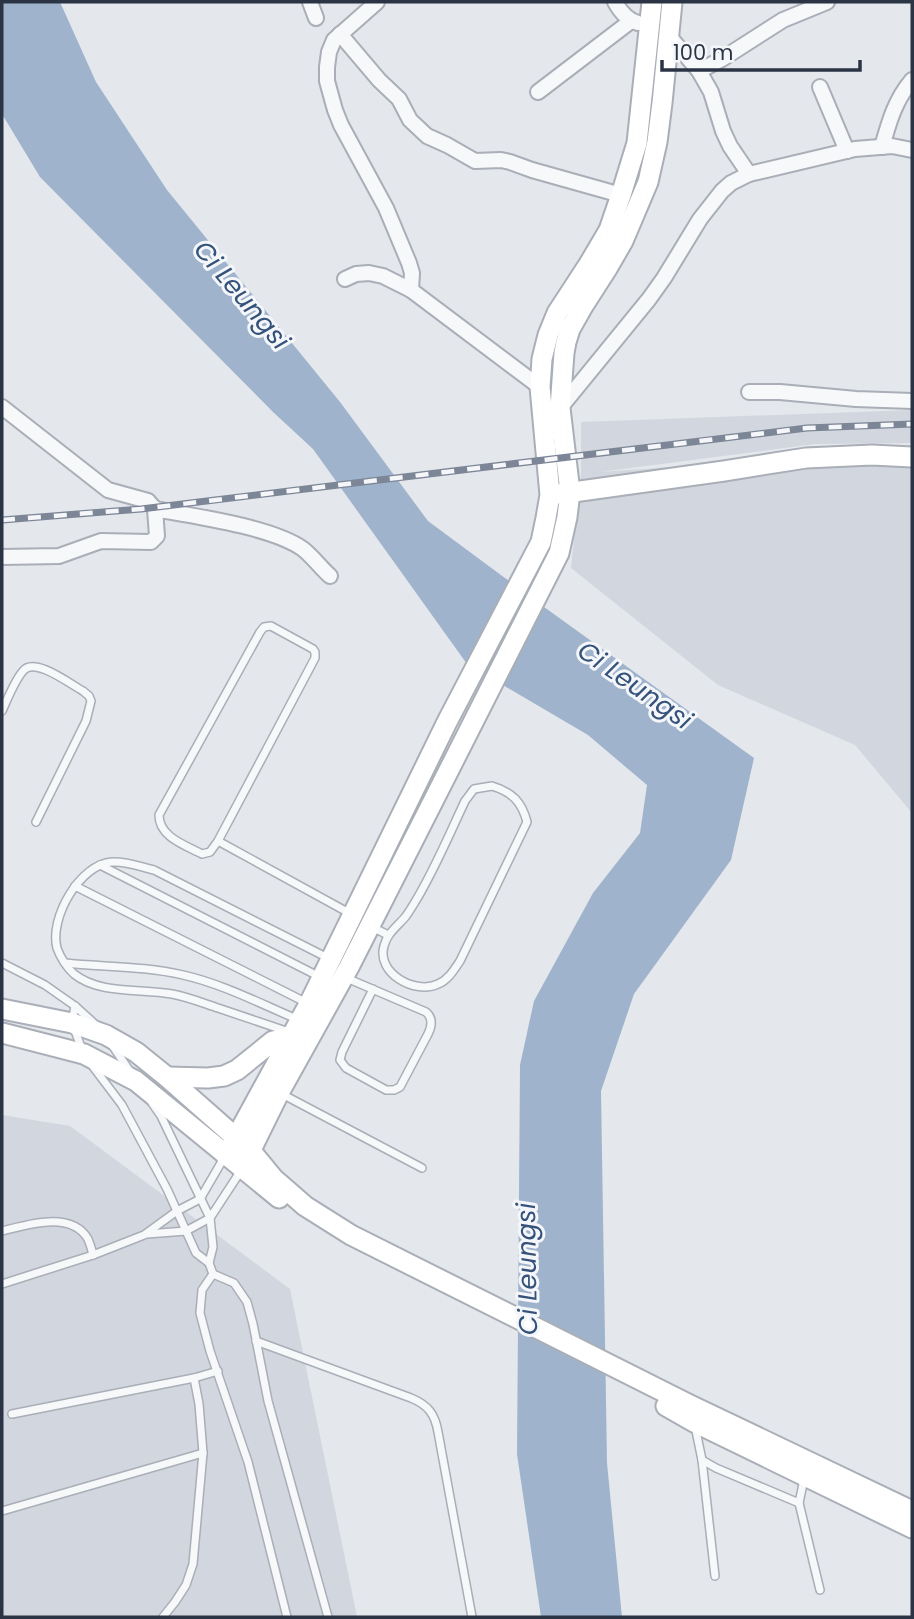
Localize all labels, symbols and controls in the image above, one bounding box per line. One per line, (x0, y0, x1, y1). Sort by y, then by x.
scale bar (662, 28, 860, 72)
text: 100 m (673, 38, 733, 67)
water label: Ci Leungsi (186, 233, 299, 358)
water label: Ci Leungsi (570, 632, 700, 738)
water label: Ci Leungsi (508, 1202, 546, 1336)

